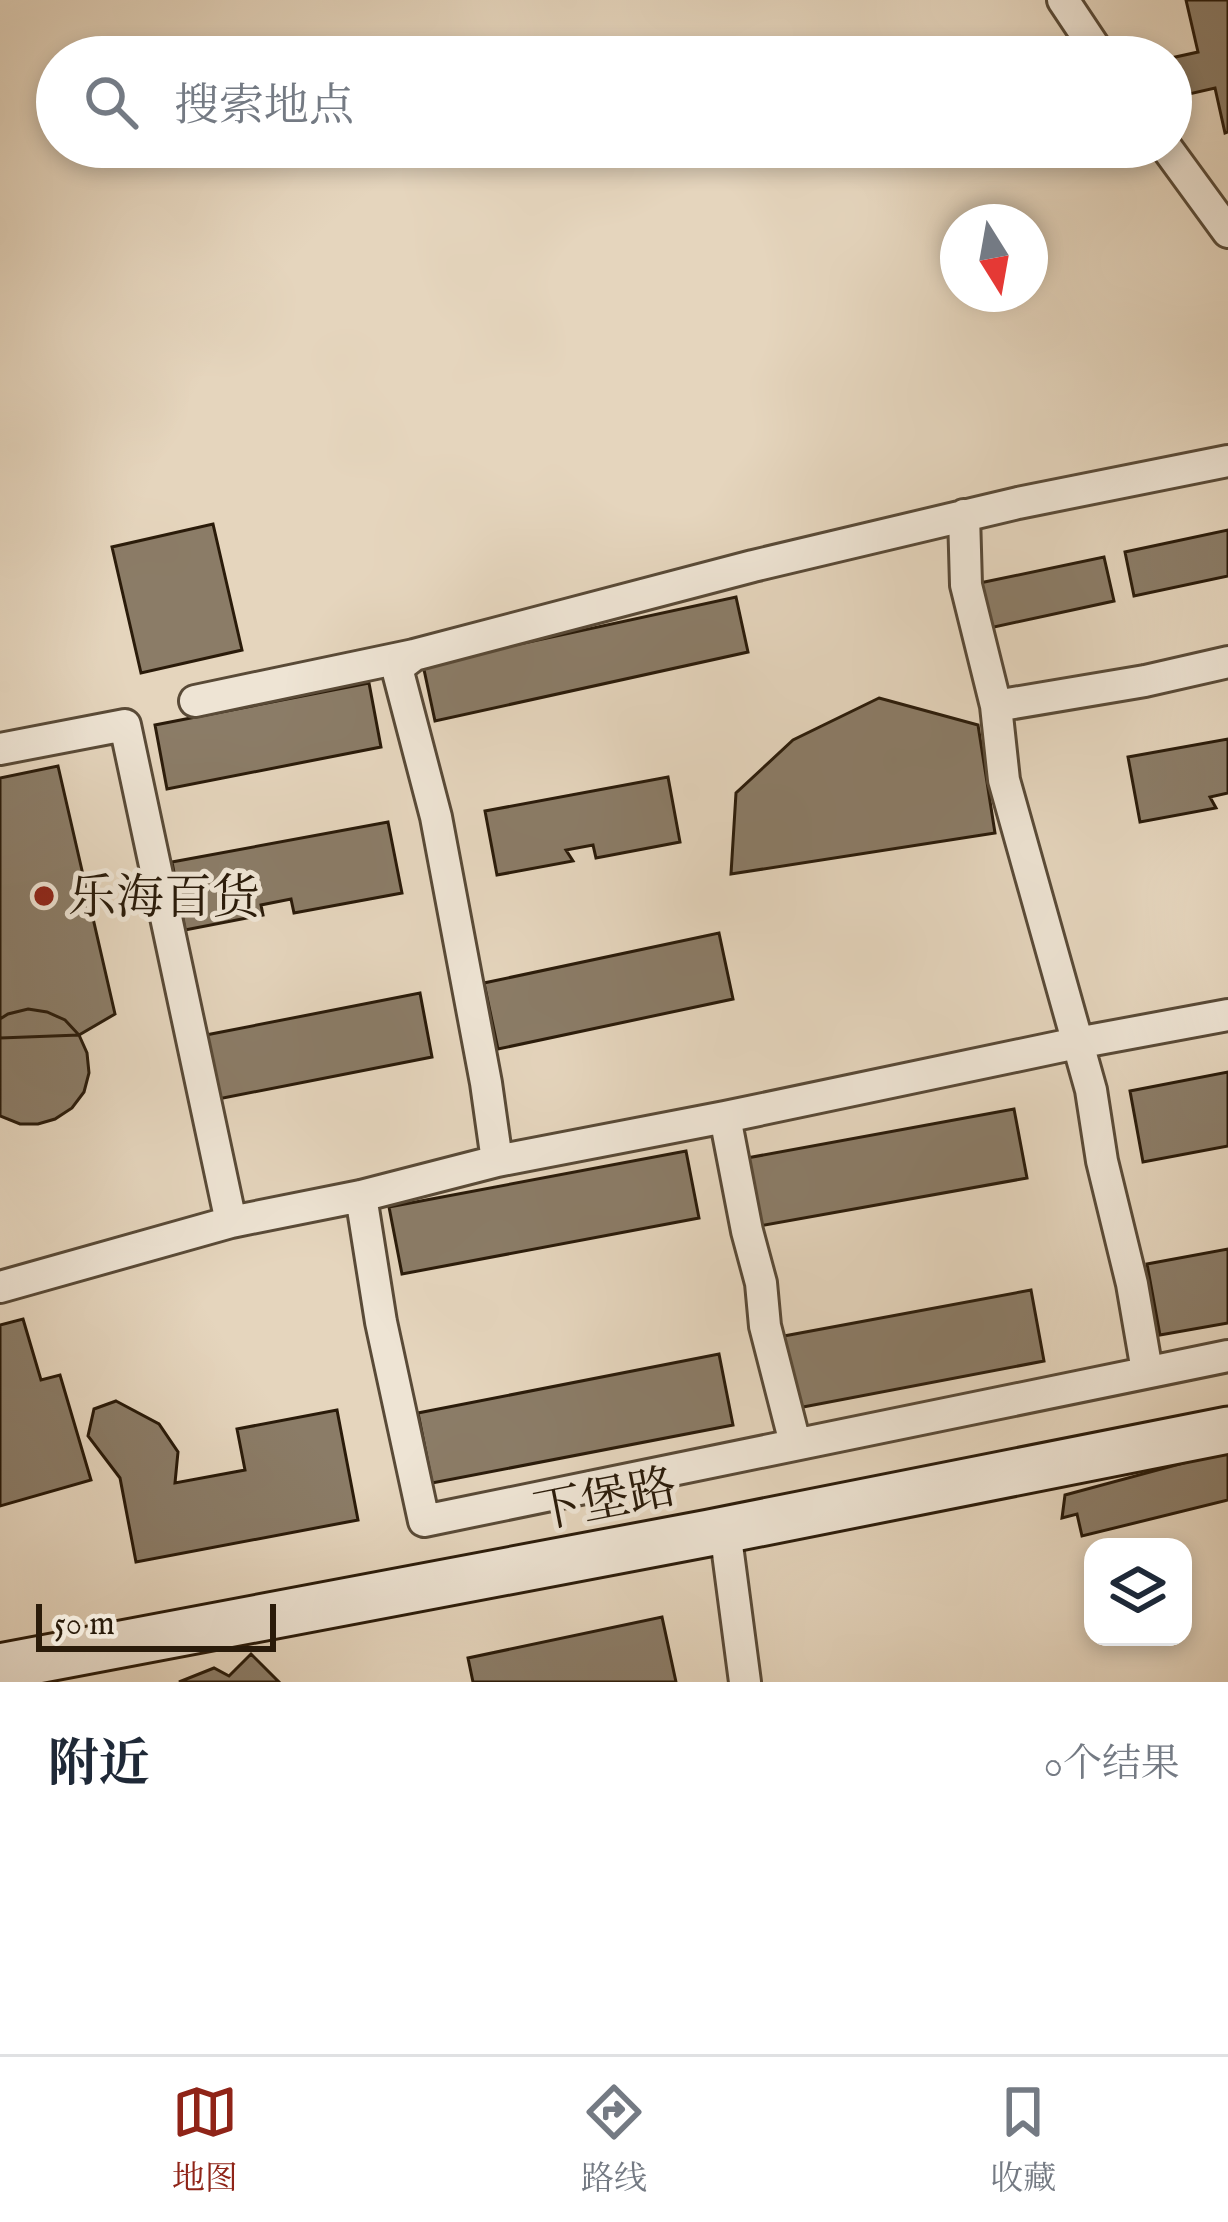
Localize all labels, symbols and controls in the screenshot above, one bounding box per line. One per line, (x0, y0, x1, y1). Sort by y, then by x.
search box (36, 36, 1192, 168)
icon: search (78, 69, 144, 135)
text: 搜索地点 (174, 79, 354, 136)
north arrow (940, 204, 1048, 312)
place label: 乐海百货 (68, 870, 260, 930)
marker: 乐海百货 (31, 883, 57, 909)
street label: 下堡路 (529, 1459, 682, 1545)
map controls (1084, 1538, 1192, 1646)
button: layers (1084, 1538, 1192, 1646)
scale bar (36, 1598, 276, 1651)
text: 50 m (54, 1604, 115, 1646)
text: 附近 (48, 1734, 150, 1799)
text: 0个结果 (1044, 1741, 1180, 1790)
tab: 地图 (172, 2079, 238, 2201)
tab: 路线 (581, 2079, 647, 2201)
tab: 收藏 (990, 2079, 1056, 2201)

